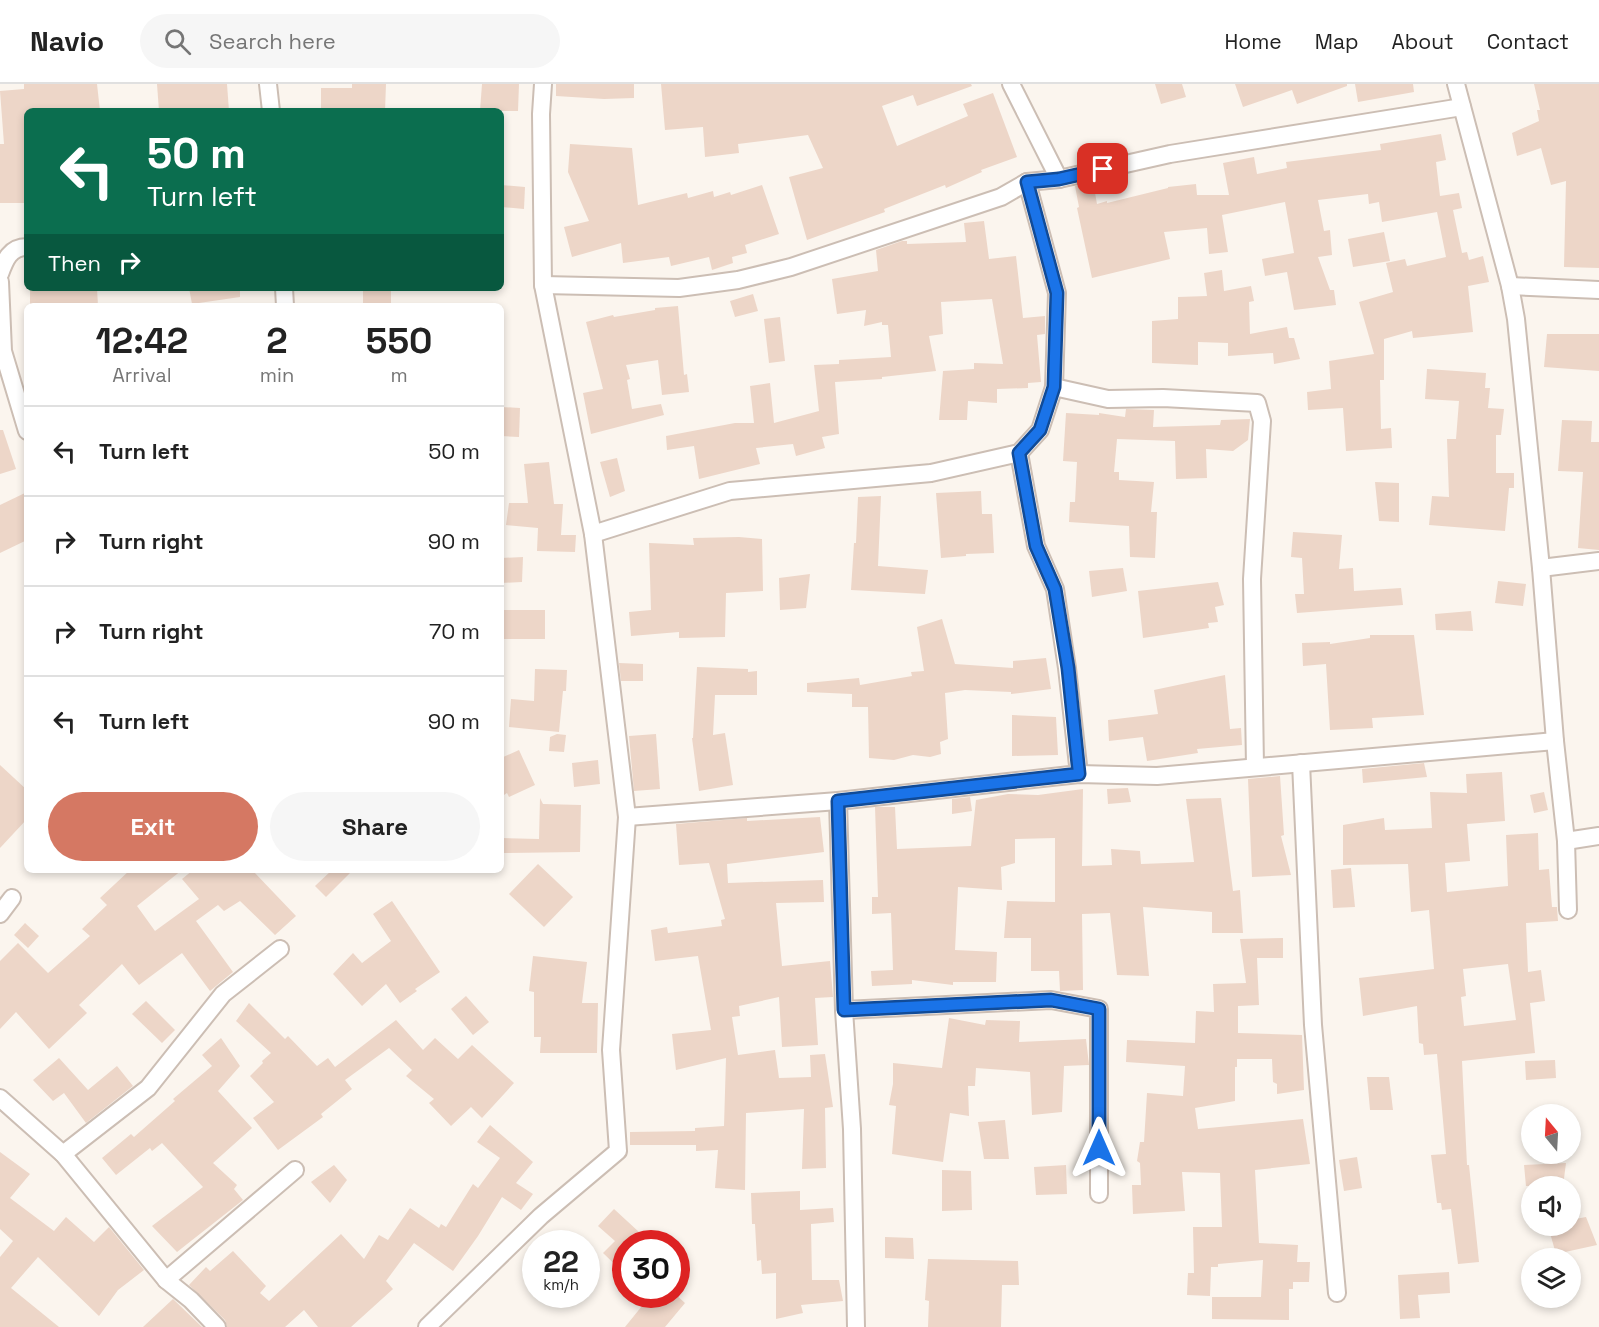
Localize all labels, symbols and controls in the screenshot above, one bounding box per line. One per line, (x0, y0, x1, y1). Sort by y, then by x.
search box (140, 14, 560, 68)
text: Navio (30, 23, 104, 59)
icon: search (161, 25, 194, 58)
text: Search here (209, 27, 336, 55)
text: Home (1224, 28, 1282, 55)
text: Map (1315, 28, 1359, 55)
text: About (1392, 28, 1454, 55)
text: Contact (1487, 28, 1569, 55)
text: 50 m (147, 127, 246, 180)
icon: left (48, 132, 126, 210)
pin (1077, 143, 1128, 194)
icon: arrive (1086, 152, 1119, 185)
text: Turn left (147, 179, 257, 214)
icon: right (113, 246, 146, 279)
text: Then (48, 249, 101, 277)
text: 12:42 (96, 318, 188, 364)
text: 2 (266, 318, 288, 364)
text: 550 (366, 318, 432, 364)
text: Arrival (112, 362, 172, 388)
text: min (260, 362, 294, 388)
text: m (390, 362, 408, 388)
icon: left (48, 435, 81, 468)
text: Turn left (99, 437, 189, 465)
text: 50 m (428, 437, 480, 465)
icon: right (48, 525, 81, 558)
text: Turn right (99, 527, 204, 555)
text: 90 m (428, 527, 480, 555)
icon: right (48, 615, 81, 648)
text: Turn right (99, 617, 204, 645)
text: 70 m (429, 617, 480, 645)
icon: left (48, 705, 81, 738)
text: Turn left (99, 707, 189, 735)
text: 90 m (428, 707, 480, 735)
button: Exit (48, 792, 258, 861)
button: Share (270, 792, 480, 861)
north arrow (1521, 1104, 1581, 1164)
map controls (1521, 1104, 1581, 1308)
position arrow (1067, 1116, 1131, 1180)
button: sound (1521, 1176, 1581, 1236)
speed limit sign: 30 (612, 1230, 690, 1308)
text: 22 (543, 1242, 579, 1281)
button: layers (1521, 1248, 1581, 1308)
text: km/h (543, 1275, 579, 1294)

